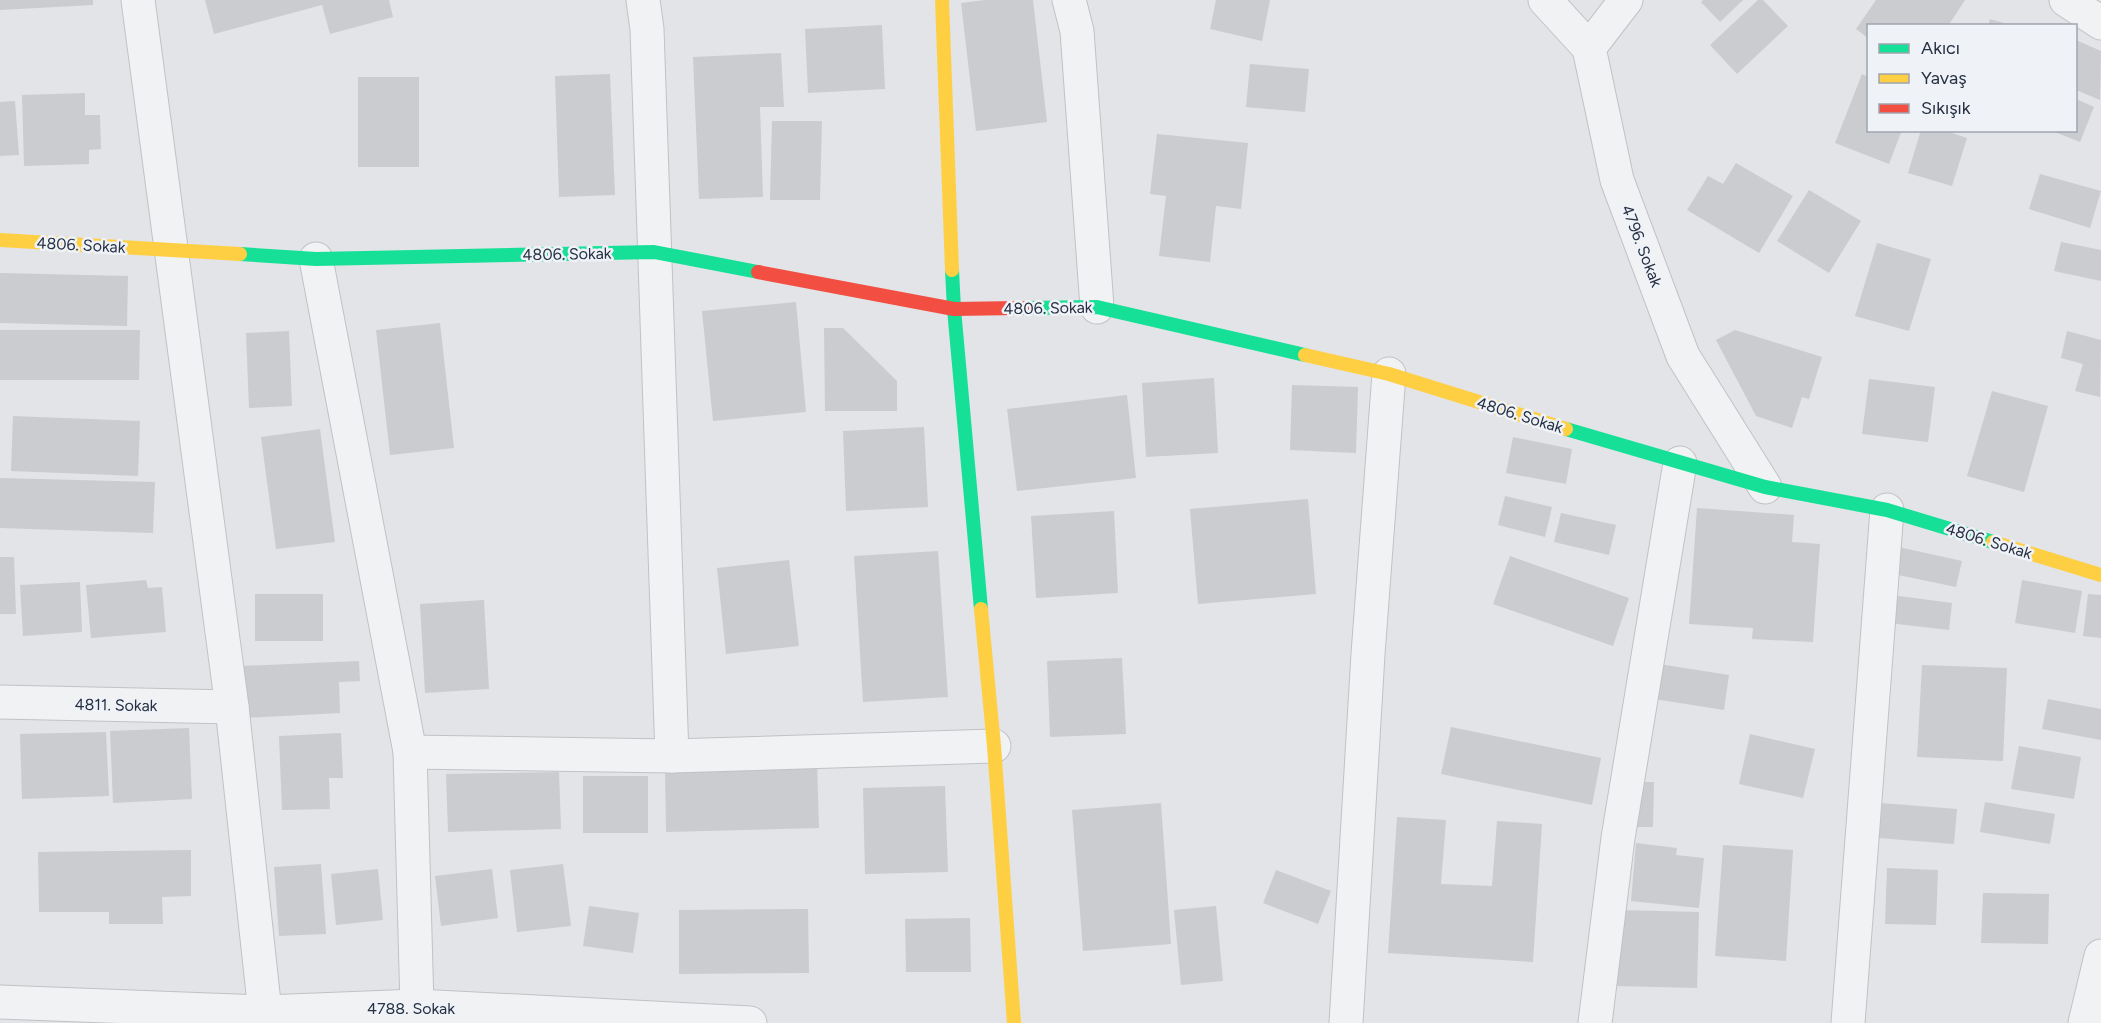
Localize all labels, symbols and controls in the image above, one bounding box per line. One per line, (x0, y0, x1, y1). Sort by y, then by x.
legend (1867, 24, 2077, 132)
text: Akıcı (1921, 37, 1960, 59)
text: Yavaş (1921, 67, 1967, 89)
text: Sıkışık (1921, 97, 1971, 119)
street label: 4796. Sokak (1618, 202, 1666, 290)
street label: 4806. Sokak (36, 233, 126, 257)
street label: 4806. Sokak (522, 244, 612, 264)
street label: 4806. Sokak (1003, 298, 1093, 318)
street label: 4806. Sokak (1475, 393, 1566, 437)
street label: 4806. Sokak (1944, 519, 2035, 563)
street label: 4811. Sokak (74, 695, 158, 715)
street label: 4788. Sokak (367, 999, 455, 1018)

